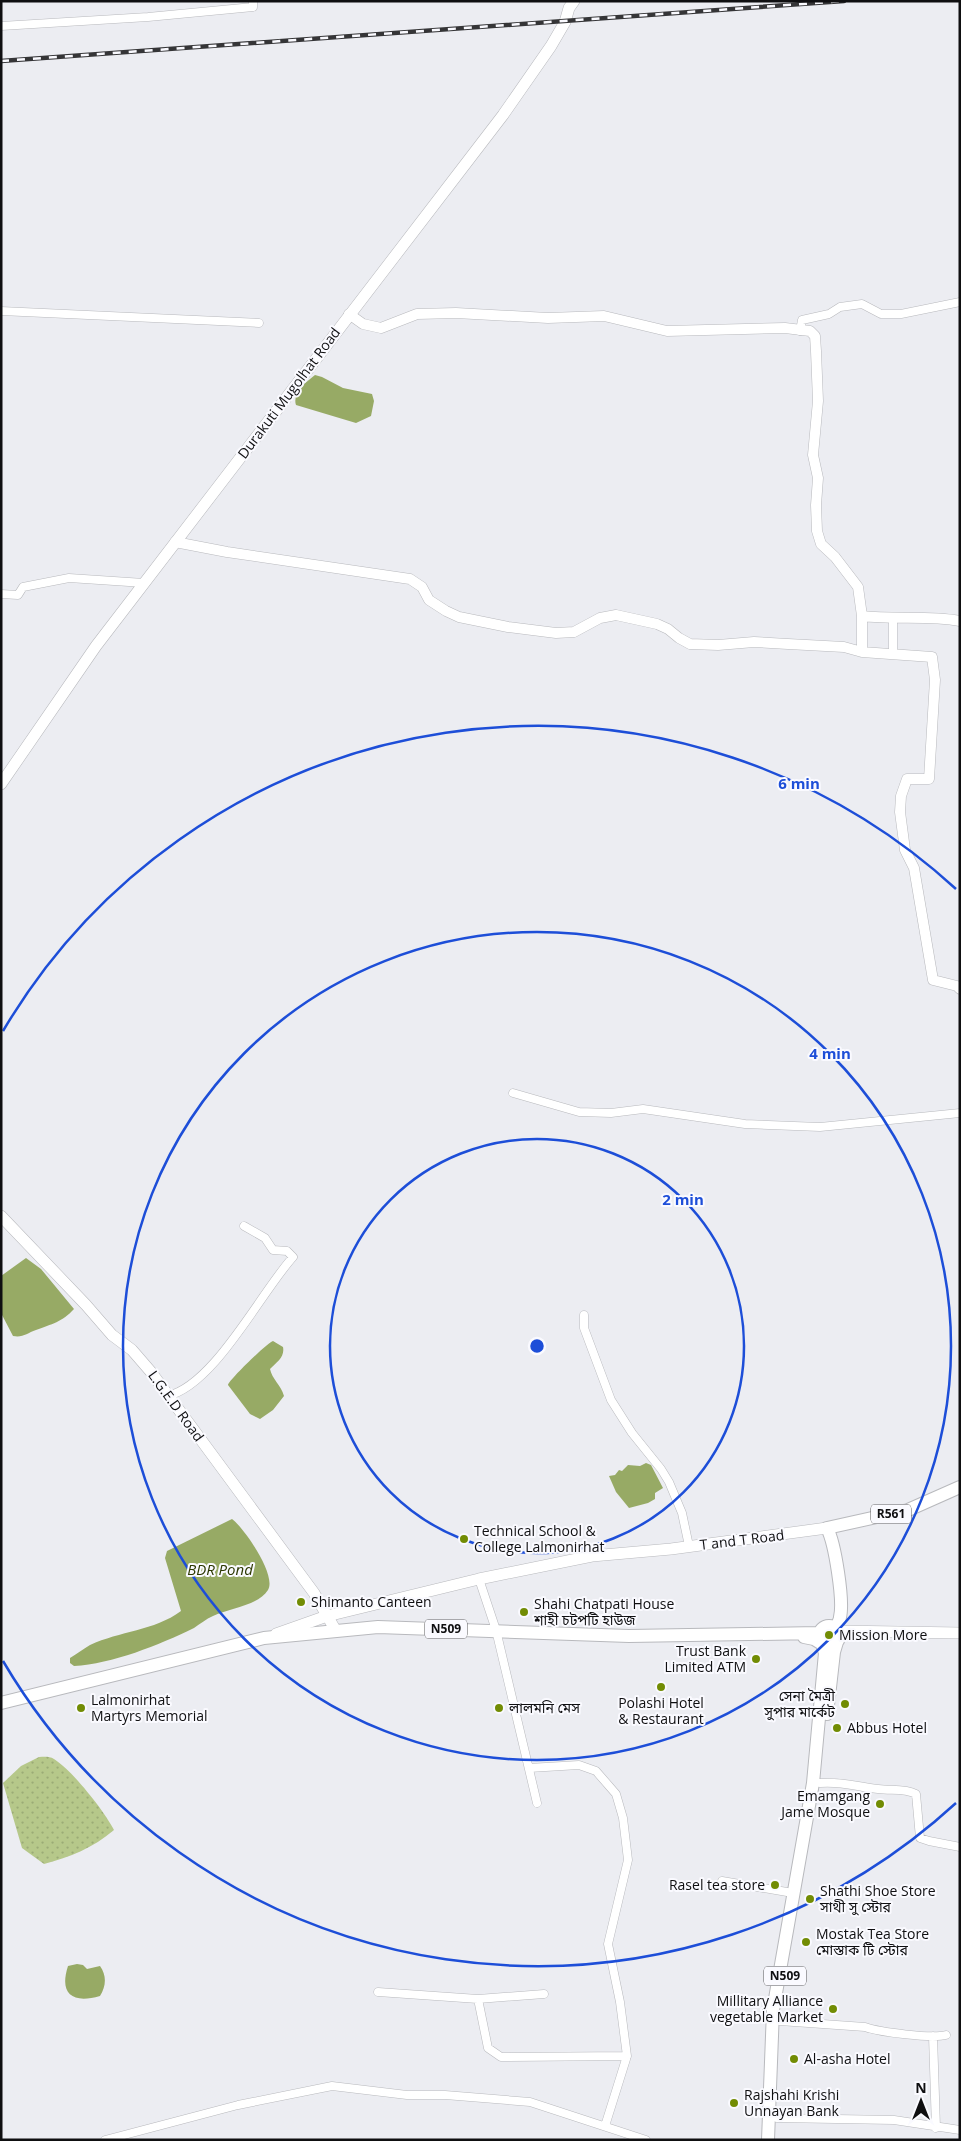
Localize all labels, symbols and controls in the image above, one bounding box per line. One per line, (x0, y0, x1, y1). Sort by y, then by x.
street label: Durakuti Mugolhat Road (233, 323, 344, 462)
text: 6 min (778, 773, 820, 793)
text: 4 min (809, 1043, 851, 1063)
text: 2 min (662, 1189, 704, 1209)
centre of rings (528, 1337, 546, 1355)
street label: L.G.E.D Road (144, 1366, 209, 1445)
road number: R561 (871, 1505, 911, 1524)
place label: Technical School & College Lalmonirhat (474, 1521, 604, 1556)
street label: T and T Road (699, 1525, 785, 1554)
marker: Technical School & College Lalmonirhat (458, 1533, 470, 1545)
water label: BDR Pond (187, 1559, 253, 1579)
place label: Shimanto Canteen (311, 1592, 432, 1611)
place label: Shahi Chatpati House শাহী চটপটি হাউজ (533, 1594, 674, 1629)
marker: Shimanto Canteen (295, 1596, 307, 1608)
marker: Shahi Chatpati House শাহী চটপটি হাউজ (518, 1606, 530, 1618)
road number: N509 (425, 1620, 467, 1638)
place label: Mission More (839, 1625, 927, 1644)
marker: Mission More (823, 1629, 835, 1641)
place label: Trust Bank Limited ATM (664, 1641, 747, 1676)
marker: Trust Bank Limited ATM (750, 1653, 762, 1665)
marker: Polashi Hotel & Restaurant (655, 1681, 667, 1693)
place label: সেনা মৈত্রী সুপার মার্কেট (763, 1686, 835, 1721)
place label: Lalmonirhat Martyrs Memorial (91, 1690, 208, 1725)
place label: Polashi Hotel & Restaurant (618, 1693, 704, 1728)
place label: লালমনি মেস (508, 1698, 580, 1717)
marker: সেনা মৈত্রী সুপার মার্কেট (839, 1698, 851, 1710)
marker: Lalmonirhat Martyrs Memorial (75, 1702, 87, 1714)
marker: লালমনি মেস (493, 1702, 505, 1714)
place label: Abbus Hotel (847, 1718, 927, 1737)
marker: Abbus Hotel (831, 1722, 843, 1734)
place label: Emamgang Jame Mosque (779, 1786, 870, 1821)
marker: Emamgang Jame Mosque (874, 1798, 886, 1810)
place label: Rasel tea store (669, 1875, 765, 1894)
marker: Rasel tea store (769, 1879, 781, 1891)
place label: Shathi Shoe Store সাথী সু স্টোর (819, 1881, 936, 1916)
marker: Shathi Shoe Store সাথী সু স্টোর (804, 1893, 816, 1905)
place label: Mostak Tea Store মোস্তাক টি স্টোর (816, 1924, 929, 1959)
marker: Mostak Tea Store মোস্তাক টি স্টোর (800, 1936, 812, 1948)
road number: N509 (764, 1966, 806, 1985)
place label: Millitary Alliance vegetable Market (710, 1991, 823, 2026)
marker: Millitary Alliance vegetable Market (827, 2003, 839, 2015)
place label: Al-asha Hotel (804, 2049, 890, 2068)
marker: Al-asha Hotel (788, 2053, 800, 2065)
north arrow (896, 2076, 946, 2126)
text: N (915, 2078, 927, 2097)
place label: Rajshahi Krishi Unnayan Bank (744, 2085, 840, 2120)
marker: Rajshahi Krishi Unnayan Bank (728, 2097, 740, 2109)

